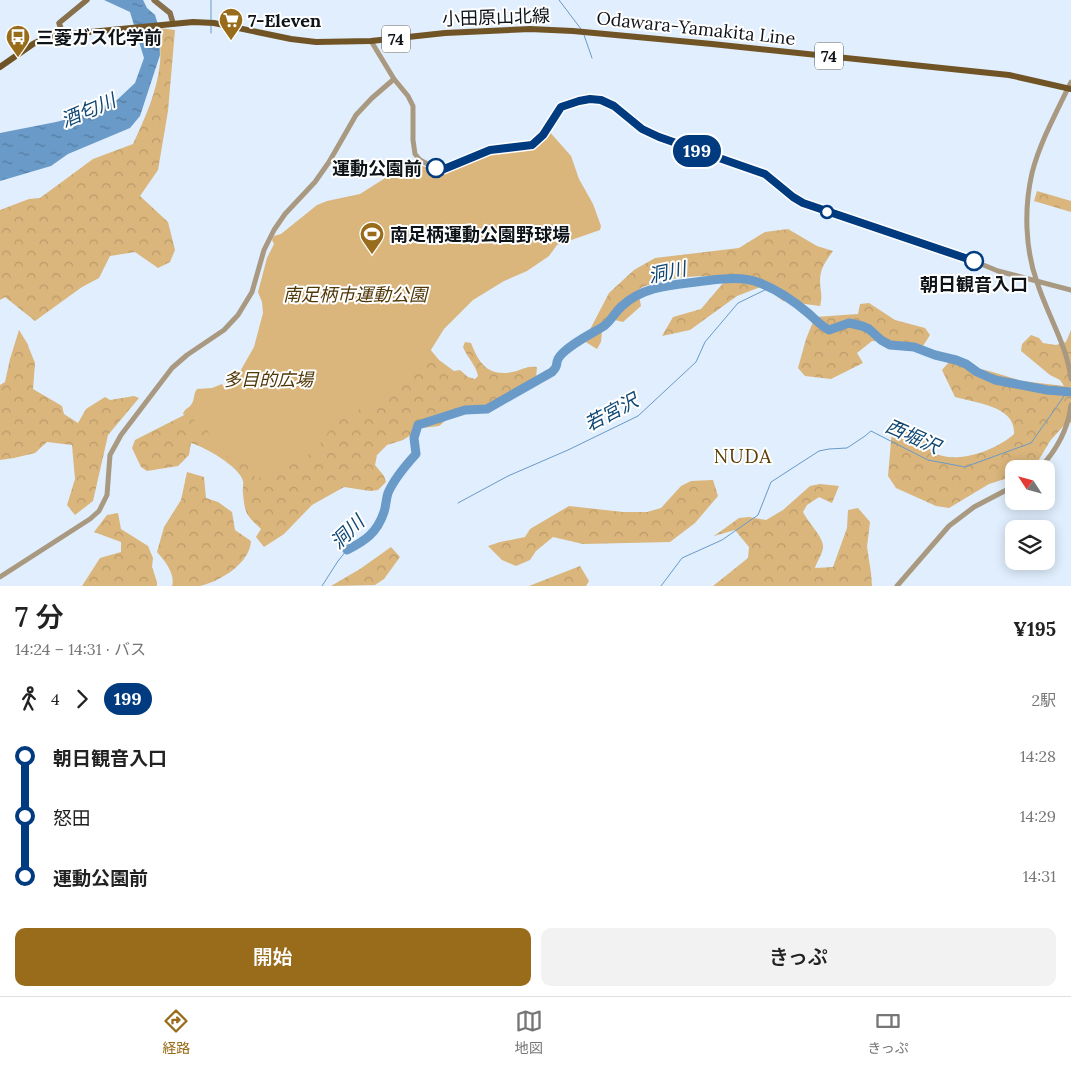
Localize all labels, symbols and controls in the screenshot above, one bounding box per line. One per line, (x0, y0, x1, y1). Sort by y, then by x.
street label: 小田原山北線 (442, 4, 550, 30)
street label: Odawara-Yamakita Line (596, 6, 797, 50)
supermarket icon: 7-Eleven (218, 7, 244, 41)
place label: 7-Eleven (248, 9, 322, 32)
bus stop icon: 三菱ガス化学前 (5, 24, 31, 58)
place label: 三菱ガス化学前 (36, 26, 162, 49)
road number: 74 (382, 26, 410, 52)
road number: 74 (815, 42, 843, 70)
water label: 酒匂川 (57, 87, 121, 132)
line badge: 199 (668, 135, 726, 167)
text: 199 (683, 139, 711, 162)
place label: 運動公園前 (332, 157, 422, 180)
marker: 運動公園前 (426, 158, 446, 178)
unlabelled marker (820, 205, 834, 219)
sports icon: 南足柄運動公園野球場 (359, 221, 385, 255)
place label: 南足柄運動公園野球場 (390, 223, 570, 246)
marker: 朝日観音入口 (964, 251, 984, 271)
water label: 洞川 (646, 256, 690, 288)
place label: 朝日観音入口 (920, 273, 1028, 296)
park label: 南足柄市運動公園 (283, 283, 430, 306)
park label: 多目的広場 (223, 368, 315, 391)
water label: 若宮沢 (580, 387, 644, 436)
water label: 西堀沢 (882, 413, 947, 460)
district label: NUDA (714, 444, 772, 468)
north arrow (1005, 460, 1055, 510)
map controls (1005, 460, 1055, 570)
water label: 洞川 (325, 509, 370, 554)
button: layers (1005, 520, 1055, 570)
text: 7 分 (15, 599, 63, 635)
text: ¥195 (1013, 617, 1056, 641)
text: 14:24 – 14:31 · バス (15, 639, 146, 659)
icon: walk (15, 685, 43, 713)
icon: forward (68, 685, 96, 713)
text: 199 (114, 687, 142, 710)
text: 4 (51, 689, 60, 709)
text: 2駅 (1031, 690, 1056, 710)
text: 朝日観音入口 (53, 746, 167, 770)
text: 14:28 (1020, 746, 1056, 766)
text: 怒田 (53, 806, 91, 830)
text: 14:29 (1020, 806, 1056, 826)
text: 運動公園前 (53, 866, 148, 890)
text: 14:31 (1023, 866, 1056, 886)
button: 開始 (15, 928, 531, 986)
button: きっぷ (541, 928, 1056, 986)
tab: 経路 (162, 1007, 190, 1057)
tab: 地図 (515, 1007, 543, 1057)
tab: きっぷ (867, 1007, 909, 1057)

